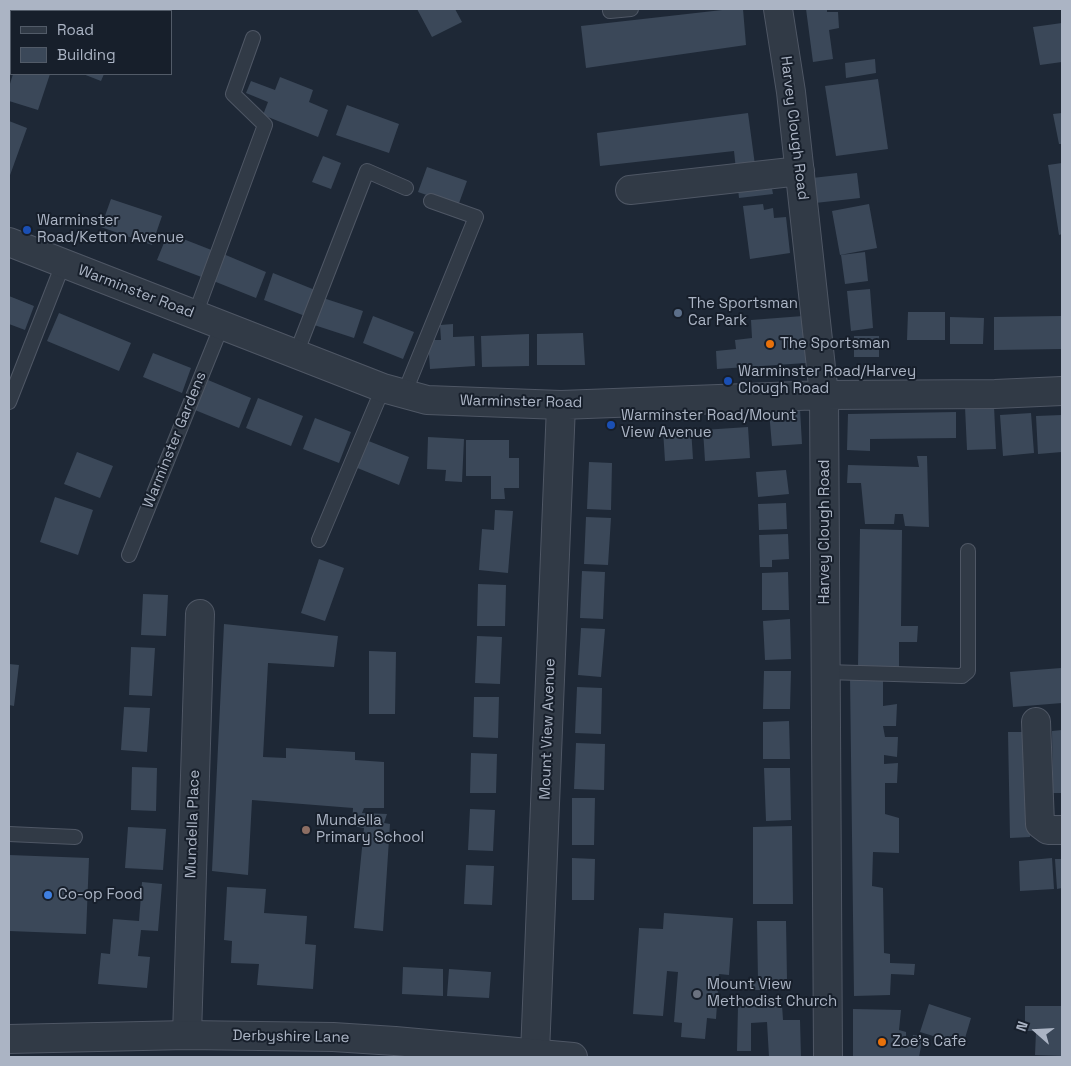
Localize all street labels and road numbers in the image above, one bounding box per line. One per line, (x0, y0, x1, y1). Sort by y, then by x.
street label: Harvey Clough Road (776, 55, 812, 201)
street label: Warminster Road (76, 262, 196, 322)
street label: Warminster Gardens (139, 369, 211, 511)
street label: Warminster Road (460, 392, 582, 412)
street label: Harvey Clough Road (816, 459, 834, 605)
street label: Mount View Avenue (537, 658, 559, 800)
street label: Mundella Place (182, 769, 204, 879)
street label: Derbyshire Lane (232, 1027, 350, 1047)

